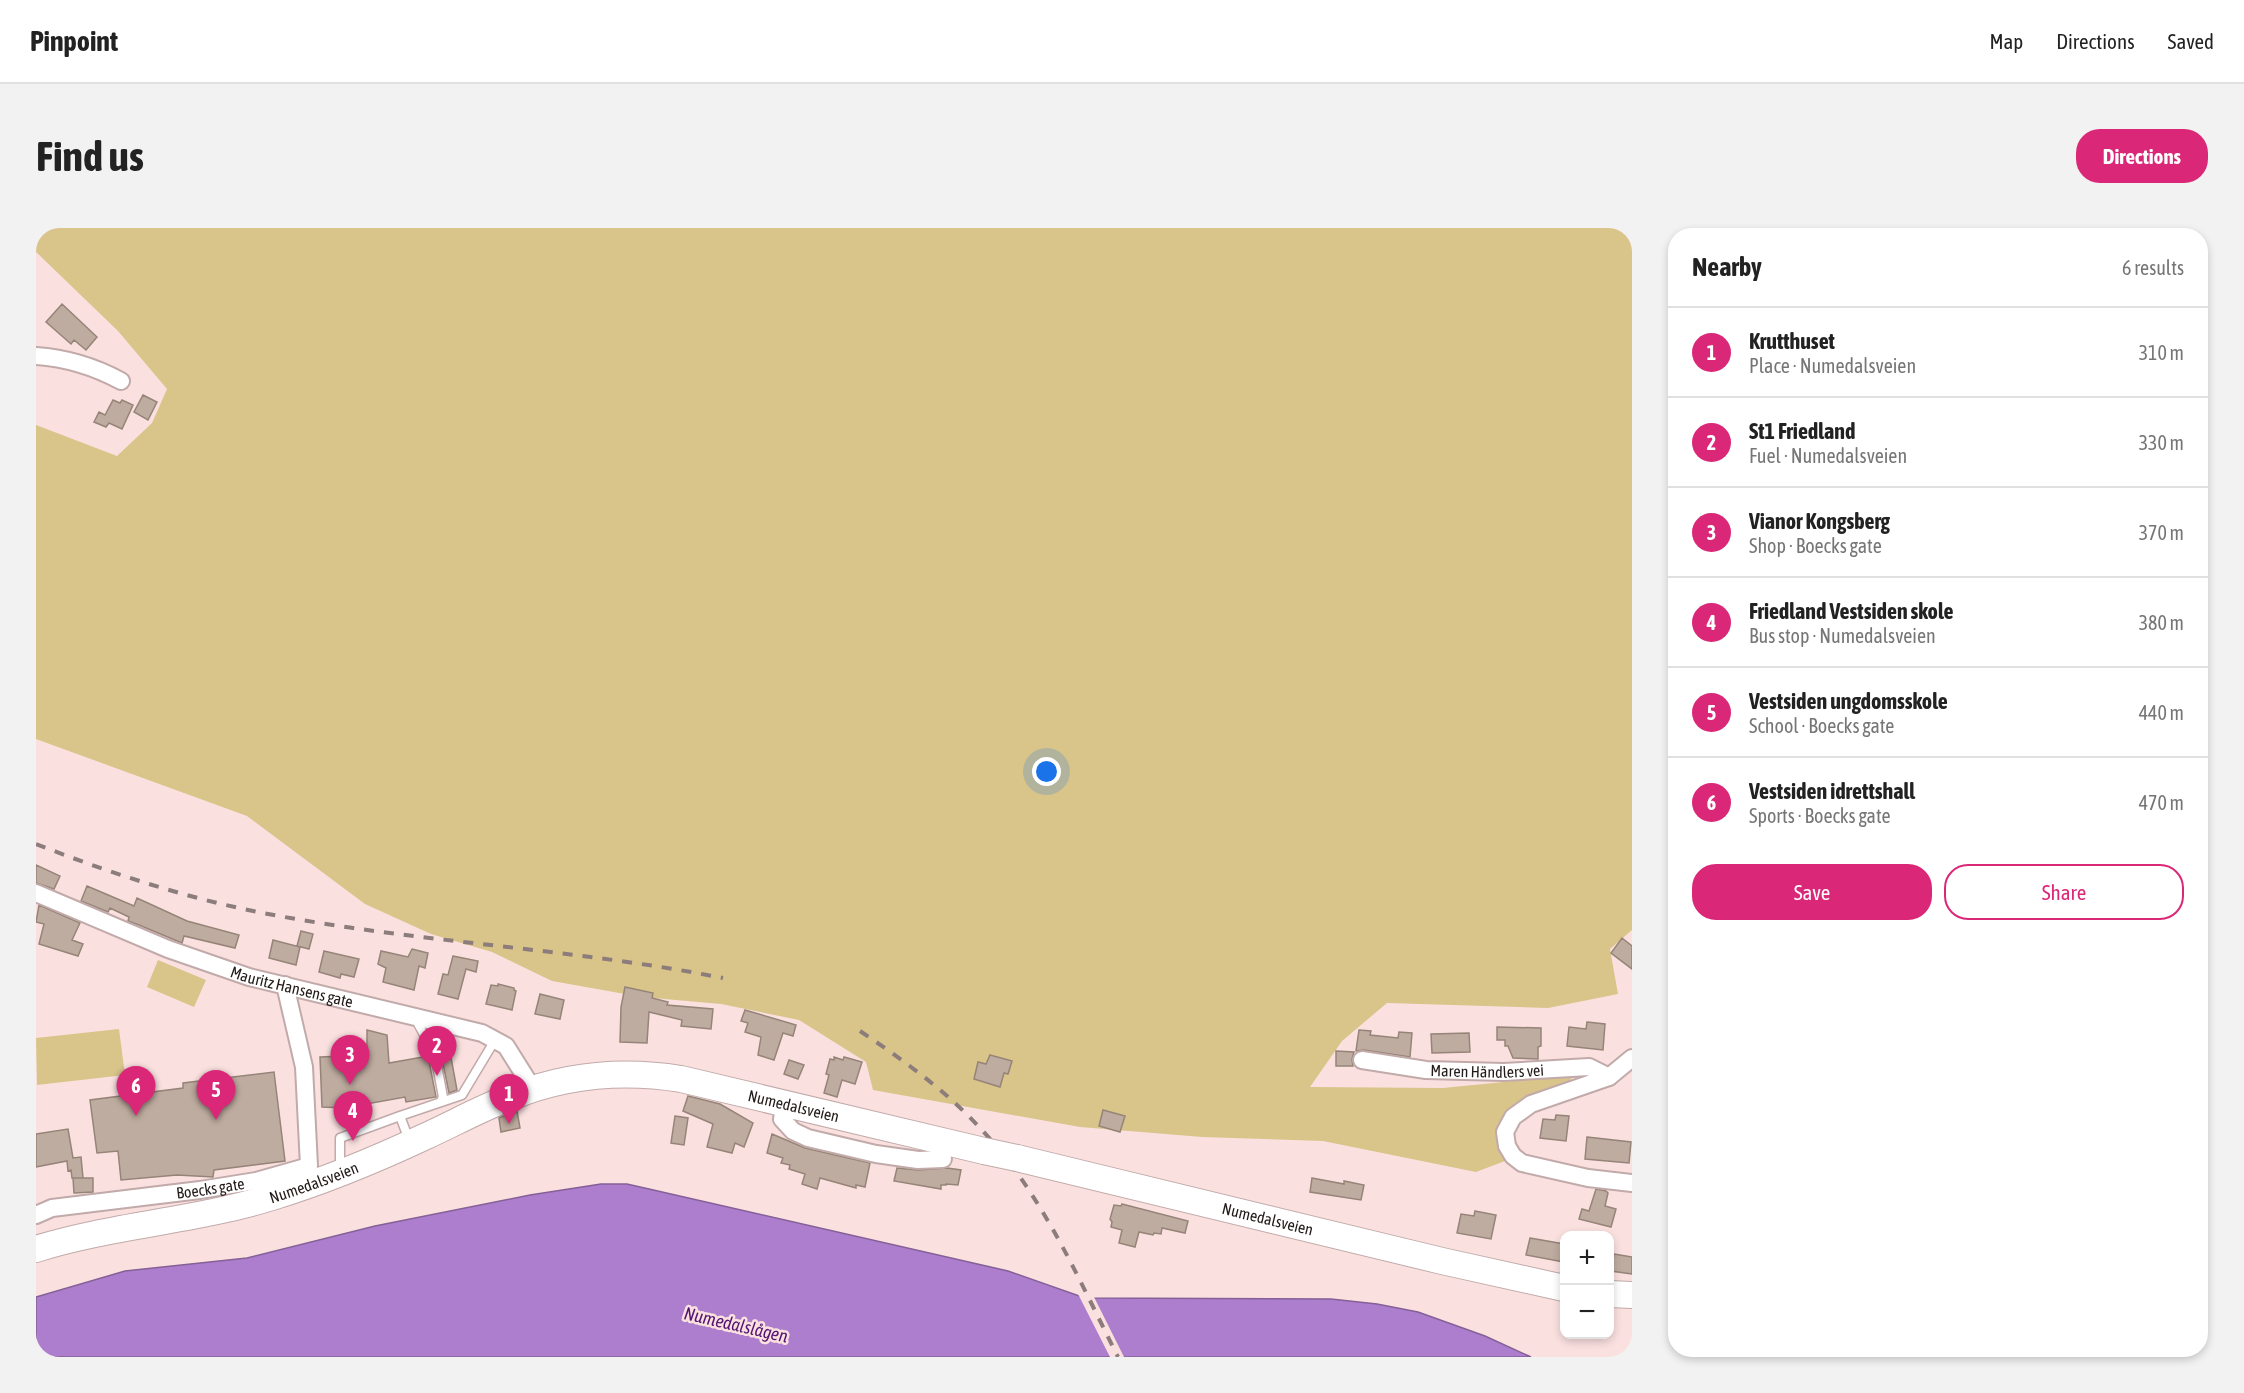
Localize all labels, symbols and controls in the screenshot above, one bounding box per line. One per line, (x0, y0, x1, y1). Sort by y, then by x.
text: Pinpoint (30, 25, 118, 57)
text: Map (1989, 29, 2023, 53)
text: Directions (2056, 29, 2135, 53)
text: Saved (2168, 29, 2214, 53)
button: Directions (2076, 129, 2208, 183)
text: Find us (36, 132, 144, 180)
text: Nearby (1692, 252, 1762, 282)
text: 6 results (2122, 256, 2184, 279)
text: Krutthuset (1749, 328, 1835, 354)
text: 1 (1707, 341, 1716, 364)
text: 310 m (2139, 341, 2184, 364)
text: Place · Numedalsveien (1749, 354, 1916, 377)
text: St1 Friedland (1749, 418, 1855, 444)
text: 2 (1707, 431, 1716, 454)
text: 330 m (2139, 431, 2184, 454)
text: Fuel · Numedalsveien (1749, 444, 1907, 467)
text: Vianor Kongsberg (1749, 508, 1890, 534)
text: 3 (1707, 521, 1716, 544)
text: 370 m (2139, 521, 2184, 544)
text: Shop · Boecks gate (1749, 534, 1882, 557)
text: Friedland Vestsiden skole (1749, 598, 1954, 624)
text: 4 (1707, 611, 1716, 634)
text: 380 m (2139, 611, 2184, 634)
text: Bus stop · Numedalsveien (1749, 624, 1936, 647)
text: Vestsiden ungdomsskole (1749, 688, 1948, 714)
text: 5 (1707, 701, 1716, 724)
text: 440 m (2139, 701, 2184, 724)
text: School · Boecks gate (1749, 714, 1894, 737)
your location (1032, 757, 1061, 786)
text: Vestsiden idrettshall (1749, 778, 1915, 804)
text: 6 (1707, 791, 1716, 814)
text: 470 m (2139, 791, 2184, 814)
text: Sports · Boecks gate (1749, 804, 1891, 827)
button: Save (1692, 864, 1932, 920)
button: Share (1944, 864, 2184, 920)
street label: Mauritz Hansens gate (228, 962, 355, 1011)
pin: 2 (418, 1026, 456, 1076)
pin: 3 (330, 1036, 370, 1085)
street label: Maren Händlers vei (1430, 1061, 1544, 1081)
pin: 6 (116, 1066, 156, 1116)
pin: 5 (196, 1070, 236, 1120)
pin: 1 (490, 1074, 528, 1124)
street label: Numedalsveien (746, 1086, 841, 1125)
pin: 4 (334, 1092, 372, 1141)
street label: Numedalsveien (267, 1158, 361, 1206)
street label: Boecks gate (175, 1174, 246, 1202)
street label: Numedalsveien (1220, 1199, 1315, 1239)
map controls (1560, 1231, 1614, 1339)
button: + (1560, 1231, 1614, 1285)
button: − (1560, 1285, 1614, 1339)
water label: Numedalslågen (682, 1302, 790, 1347)

